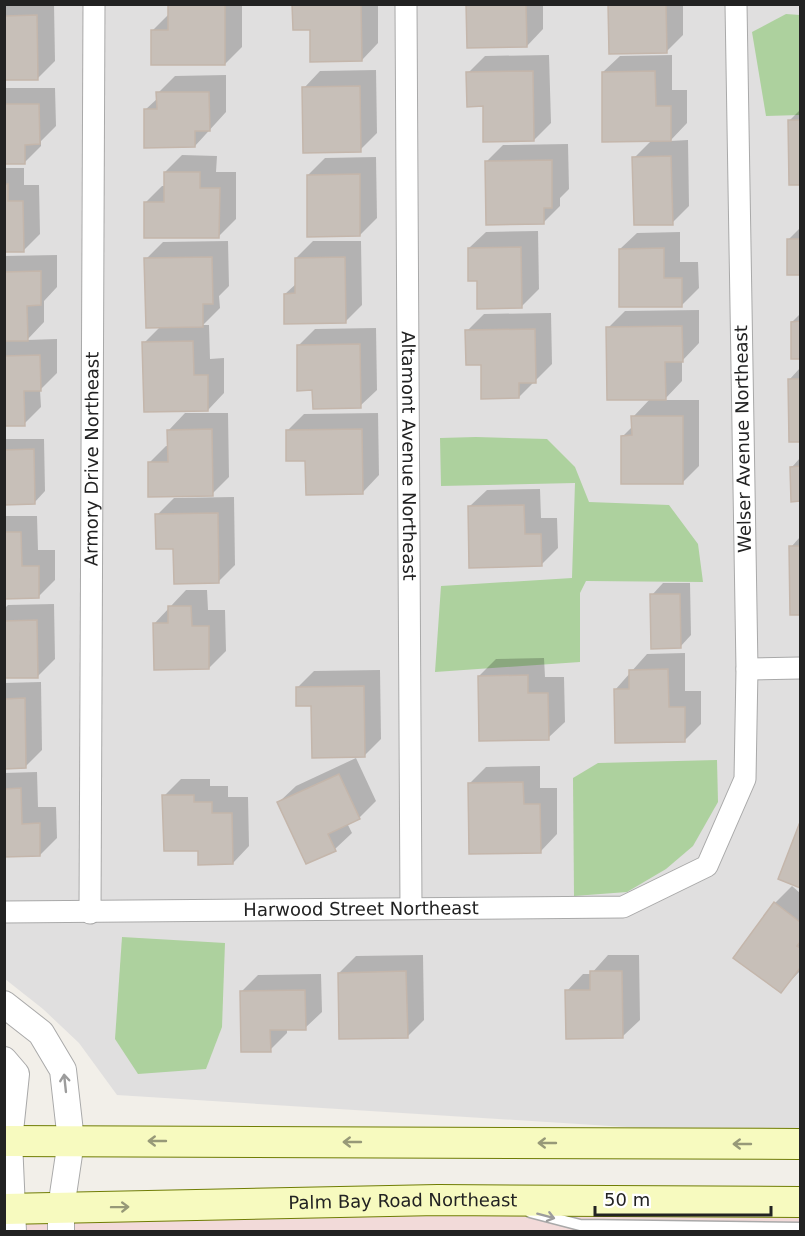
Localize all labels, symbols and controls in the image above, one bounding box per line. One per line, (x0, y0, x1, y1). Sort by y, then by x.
street label: Welser Avenue Northeast (730, 325, 755, 553)
street label: Altamont Avenue Northeast (398, 331, 420, 581)
street label: Armory Drive Northeast (81, 352, 102, 566)
street label: Harwood Street Northeast (243, 897, 479, 920)
one-way arrow (59, 1073, 70, 1093)
one-way arrow (148, 1135, 168, 1147)
one-way arrow (343, 1136, 363, 1148)
one-way arrow (538, 1137, 558, 1149)
one-way arrow (733, 1138, 753, 1150)
scale bar (595, 1179, 770, 1217)
street label: Palm Bay Road Northeast (288, 1189, 517, 1213)
text: 50 m (604, 1189, 650, 1210)
one-way arrow (109, 1201, 129, 1213)
one-way arrow (536, 1211, 555, 1222)

